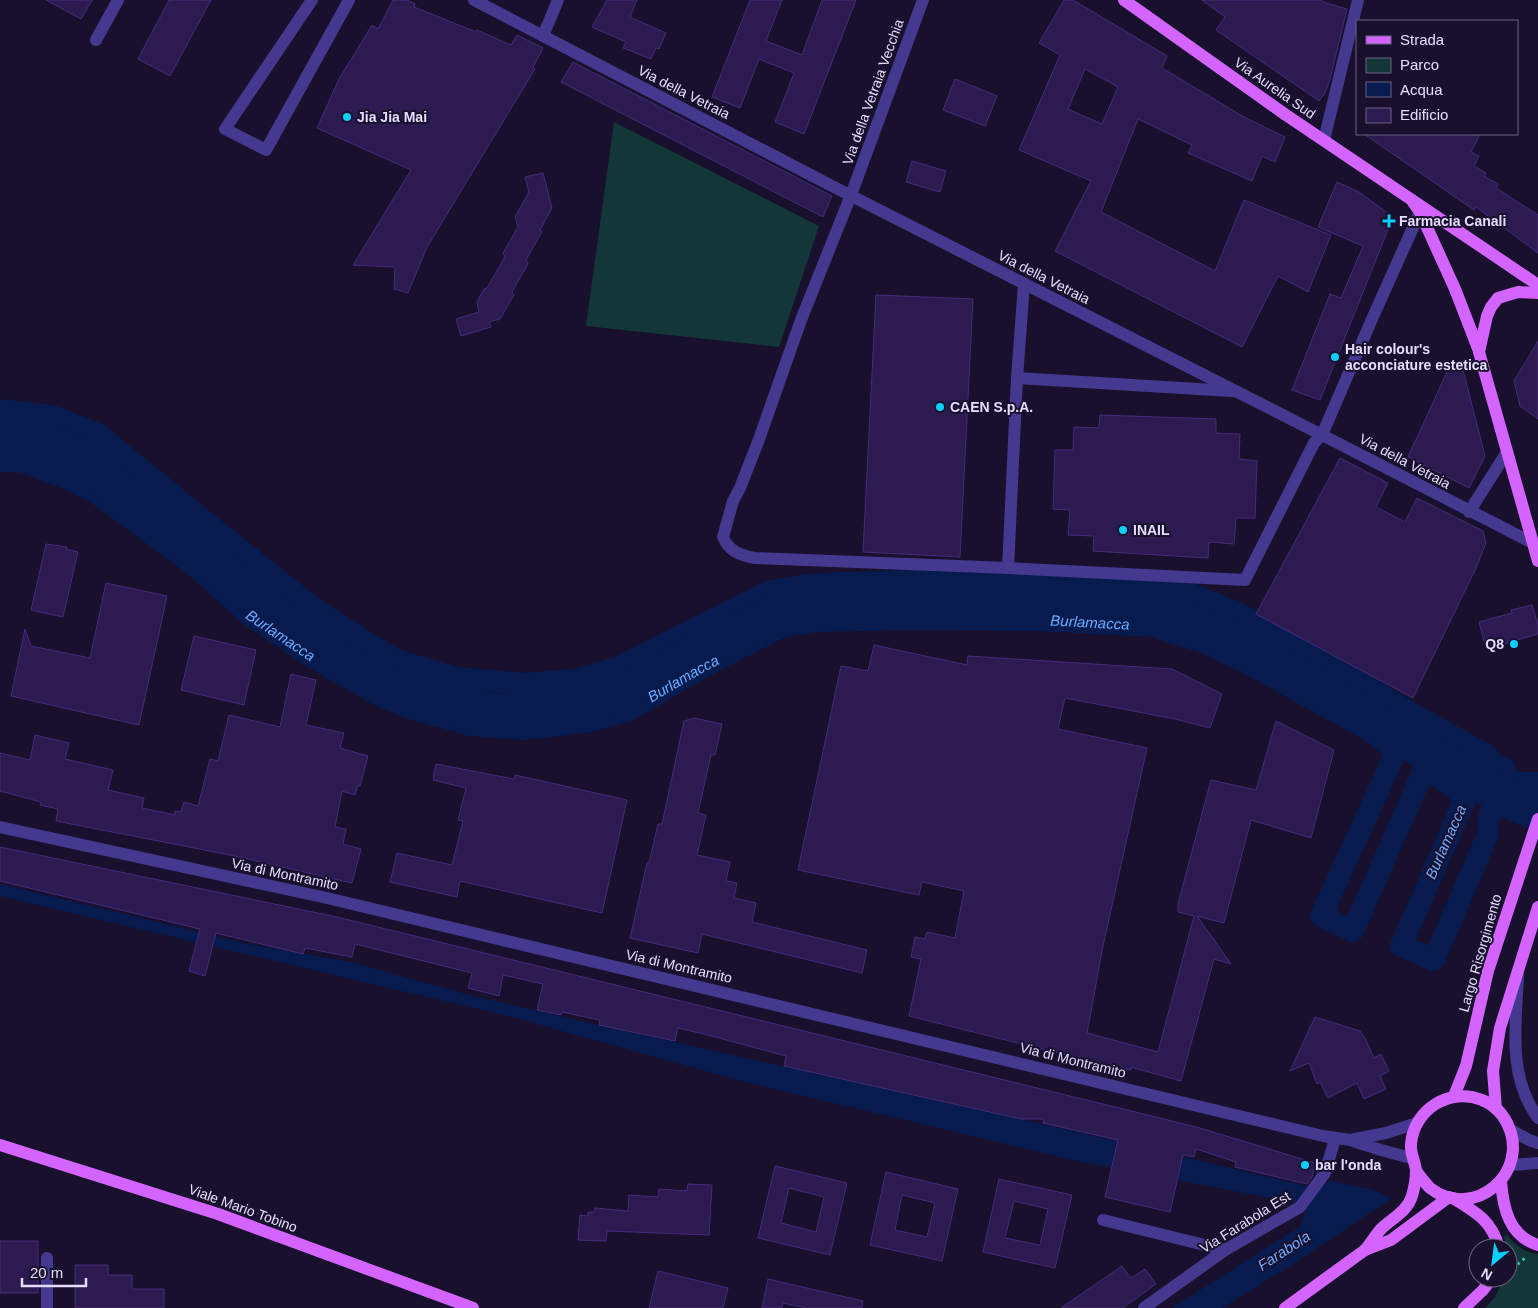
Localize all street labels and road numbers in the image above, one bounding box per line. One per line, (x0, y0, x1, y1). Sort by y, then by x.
street label: Via della Vetraia Vecchia (839, 17, 907, 167)
street label: Via Aurelia Sud (1231, 54, 1319, 122)
street label: Via della Vetraia (635, 62, 733, 122)
street label: Via della Vetraia (995, 247, 1093, 307)
street label: Via della Vetraia (1357, 430, 1453, 492)
street label: Via di Montramito (230, 855, 340, 893)
street label: Largo Risorgimento (1455, 892, 1505, 1014)
street label: Via di Montramito (624, 946, 734, 986)
street label: Via di Montramito (1018, 1039, 1128, 1081)
street label: Viale Mario Tobino (186, 1181, 300, 1235)
street label: Via Farabola Est (1197, 1188, 1293, 1256)

